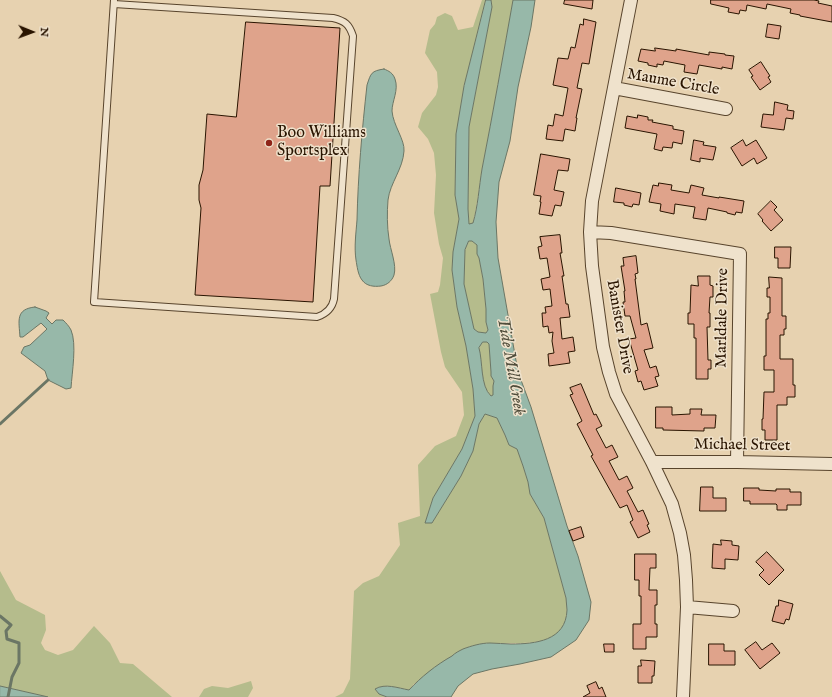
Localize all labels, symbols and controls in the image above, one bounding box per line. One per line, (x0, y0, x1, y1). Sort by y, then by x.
north arrow (12, 12, 52, 52)
text: N (37, 27, 51, 37)
street label: Maume Circle (625, 65, 721, 101)
place label: Boo Williams Sportsplex (277, 124, 366, 162)
marker: Boo Williams Sportsplex (264, 138, 274, 148)
street label: Marldale Drive (713, 268, 733, 368)
street label: Banister Drive (601, 278, 637, 376)
water label: Tide Mill Creek (491, 315, 529, 417)
street label: Michael Street (694, 436, 790, 456)

